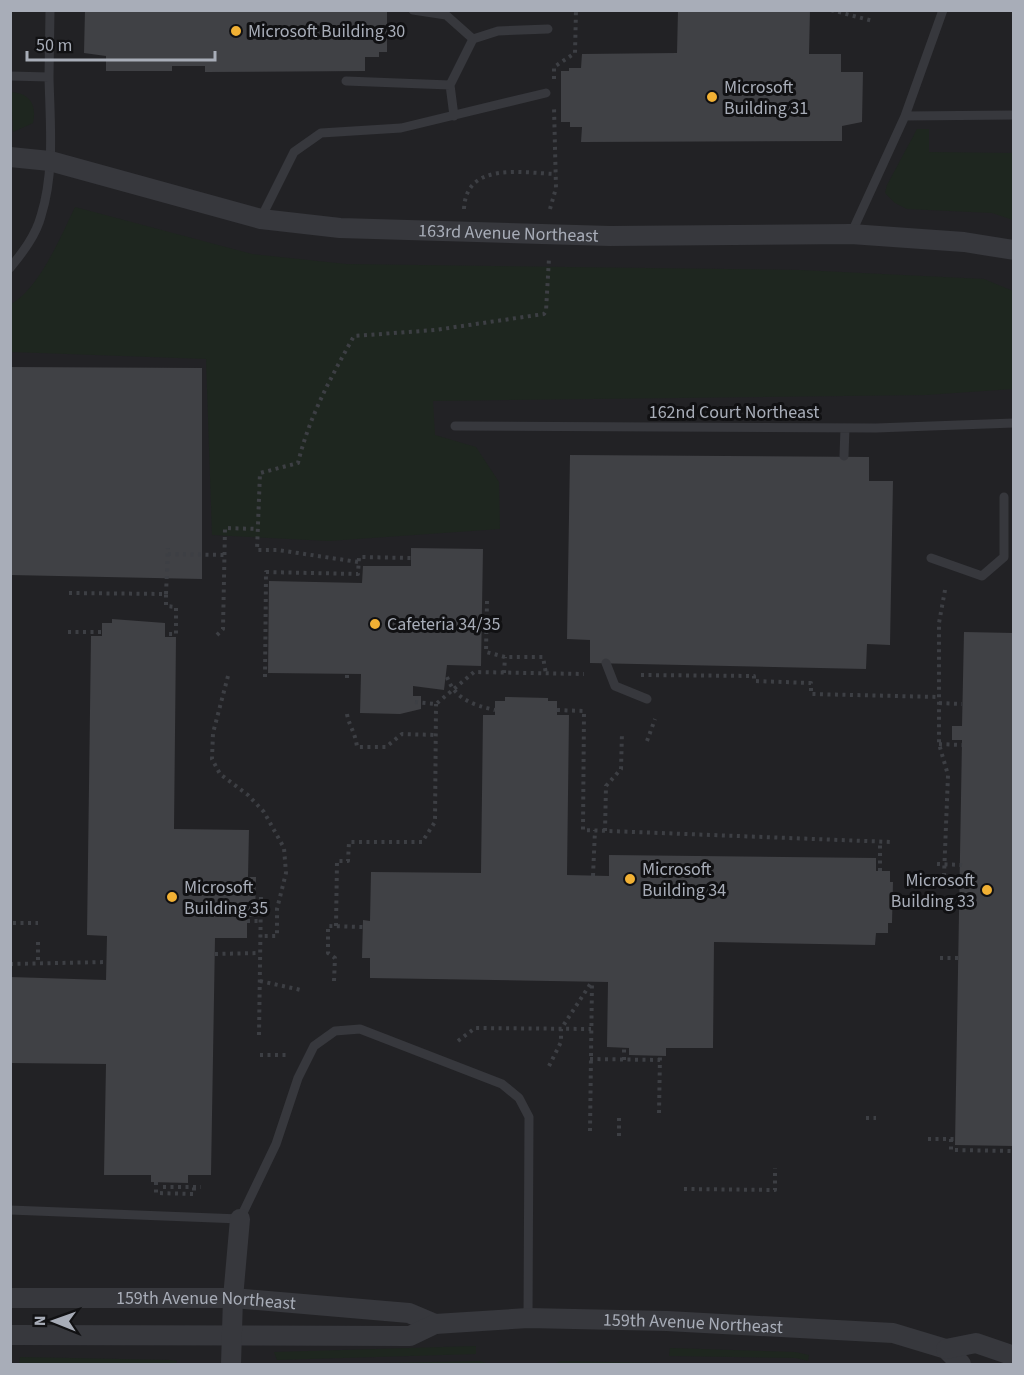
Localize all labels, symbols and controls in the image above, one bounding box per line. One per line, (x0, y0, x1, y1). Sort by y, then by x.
place label: Microsoft Building 30 (248, 19, 405, 44)
scale bar (27, 24, 214, 62)
marker: Microsoft Building 30 (229, 24, 243, 38)
text: 50 m (36, 33, 72, 58)
place label: Microsoft Building 31 (724, 75, 808, 121)
marker: Microsoft Building 31 (705, 90, 719, 104)
street label: 163rd Avenue Northeast (418, 218, 599, 248)
street label: 162nd Court Northeast (649, 400, 819, 425)
place label: Cafeteria 34/35 (387, 612, 500, 637)
marker: Cafeteria 34/35 (368, 617, 382, 631)
place label: Microsoft Building 34 (642, 857, 726, 903)
place label: Microsoft Building 33 (891, 868, 975, 914)
marker: Microsoft Building 34 (623, 872, 637, 886)
place label: Microsoft Building 35 (184, 875, 268, 921)
marker: Microsoft Building 33 (980, 883, 994, 897)
marker: Microsoft Building 35 (165, 890, 179, 904)
street label: 159th Avenue Northeast (116, 1286, 297, 1316)
north arrow (24, 1291, 84, 1351)
street label: 159th Avenue Northeast (603, 1307, 784, 1340)
text: N (29, 1315, 51, 1326)

